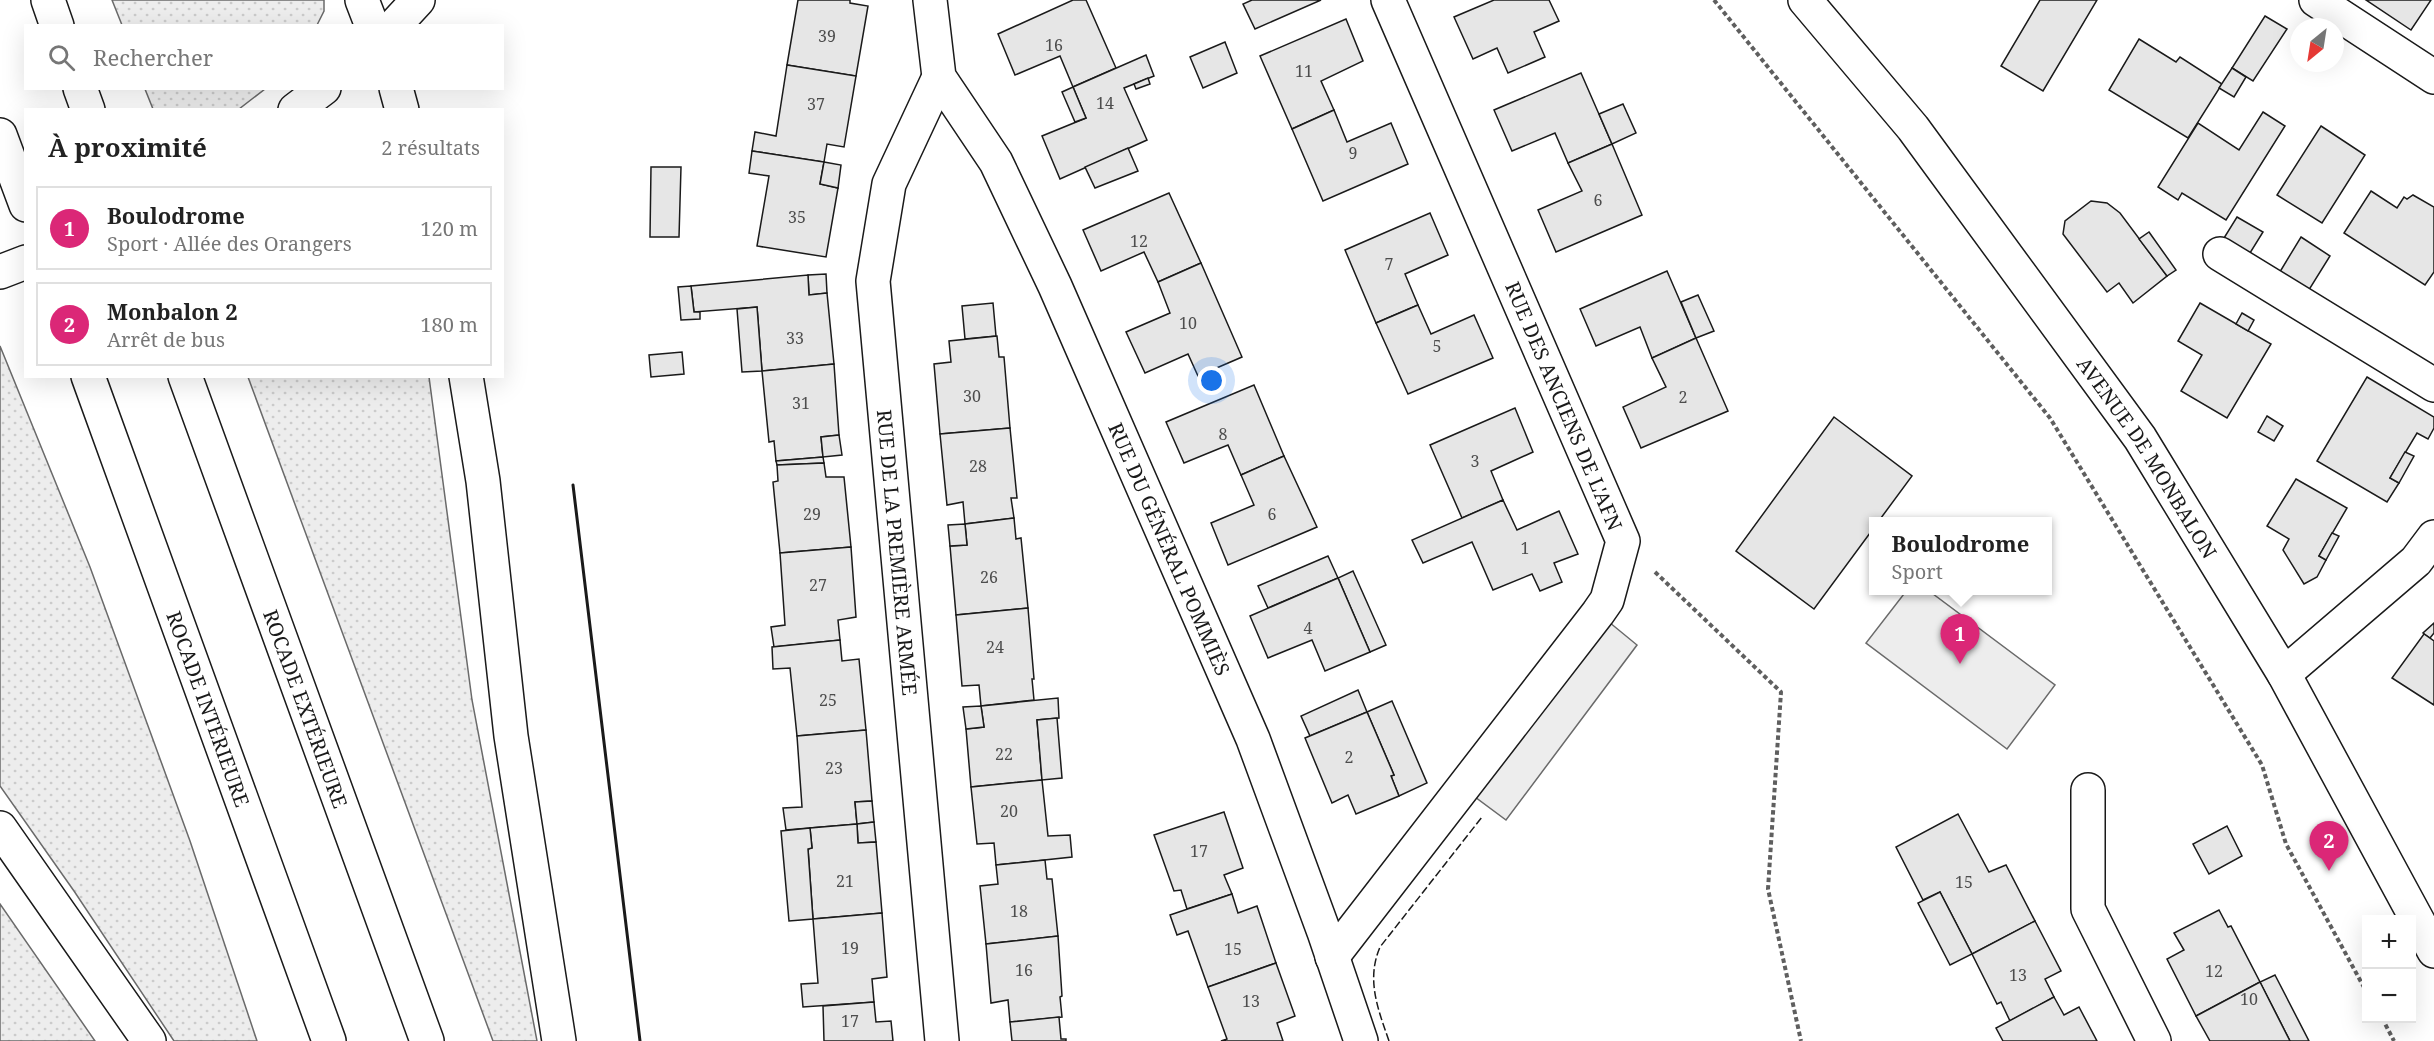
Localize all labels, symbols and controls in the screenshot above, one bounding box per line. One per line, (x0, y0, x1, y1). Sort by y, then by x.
north arrow (2290, 18, 2344, 72)
search box (24, 24, 504, 90)
house number: 39 (818, 25, 836, 47)
house number: 16 (1045, 34, 1063, 56)
icon: search (45, 41, 78, 74)
text: Rechercher (93, 42, 213, 72)
house number: 11 (1295, 60, 1313, 82)
house number: 14 (1096, 92, 1114, 114)
house number: 37 (807, 93, 825, 115)
text: À proximité (48, 129, 207, 165)
text: 2 résultats (381, 134, 480, 161)
house number: 9 (1349, 142, 1357, 164)
house number: 6 (1594, 189, 1603, 211)
text: Boulodrome (107, 200, 245, 230)
house number: 35 (788, 206, 806, 228)
text: 1 (64, 215, 75, 242)
text: 120 m (420, 215, 478, 242)
text: Sport · Allée des Orangers (107, 230, 352, 257)
house number: 12 (1130, 230, 1148, 252)
house number: 7 (1385, 253, 1394, 275)
street label: RUE DES ANCIENS DE L'AFN (1499, 277, 1629, 535)
text: Monbalon 2 (107, 296, 238, 326)
text: 2 (64, 311, 75, 338)
text: 180 m (420, 311, 478, 338)
house number: 10 (1179, 312, 1197, 334)
text: Arrêt de bus (107, 326, 225, 353)
house number: 33 (786, 327, 804, 349)
house number: 5 (1433, 335, 1441, 357)
street label: AVENUE DE MONBALON (2071, 351, 2224, 563)
your location (1197, 366, 1226, 395)
house number: 30 (963, 385, 981, 407)
house number: 2 (1679, 386, 1687, 408)
house number: 31 (792, 392, 810, 414)
street label: RUE DE LA PREMIÈRE ARMÉE (871, 408, 924, 697)
street label: RUE DU GÉNÉRAL POMMIÈS (1103, 418, 1237, 680)
house number: 8 (1219, 423, 1228, 445)
house number: 3 (1471, 450, 1480, 472)
house number: 28 (969, 455, 987, 477)
house number: 29 (803, 503, 821, 525)
house number: 6 (1268, 503, 1277, 525)
popup (1869, 517, 2052, 595)
text: Boulodrome (1892, 528, 2029, 558)
house number: 1 (1521, 537, 1529, 559)
text: Sport (1892, 558, 1943, 585)
house number: 26 (980, 566, 998, 588)
house number: 27 (809, 574, 827, 596)
street label: ROCADE EXTÉRIEURE (258, 606, 355, 812)
street label: ROCADE INTÉRIEURE (161, 607, 256, 810)
pin: 1 (1940, 614, 1980, 664)
house number: 4 (1304, 617, 1313, 639)
house number: 24 (986, 636, 1004, 658)
house number: 25 (819, 689, 837, 711)
house number: 22 (995, 743, 1013, 765)
house number: 2 (1345, 746, 1353, 768)
house number: 23 (825, 757, 843, 779)
house number: 20 (1000, 800, 1018, 822)
pin: 2 (2310, 822, 2348, 871)
house number: 17 (1190, 840, 1208, 862)
house number: 21 (836, 870, 854, 892)
house number: 15 (1955, 871, 1973, 893)
house number: 18 (1010, 900, 1028, 922)
map controls (2362, 915, 2416, 1023)
button: + (2362, 915, 2416, 969)
house number: 19 (841, 937, 859, 959)
house number: 15 (1224, 938, 1242, 960)
house number: 16 (1015, 959, 1033, 981)
house number: 12 (2205, 960, 2223, 982)
house number: 13 (2009, 964, 2027, 986)
button: − (2362, 969, 2416, 1023)
house number: 10 (2240, 988, 2258, 1010)
house number: 13 (1242, 990, 1260, 1012)
house number: 17 (841, 1010, 859, 1032)

